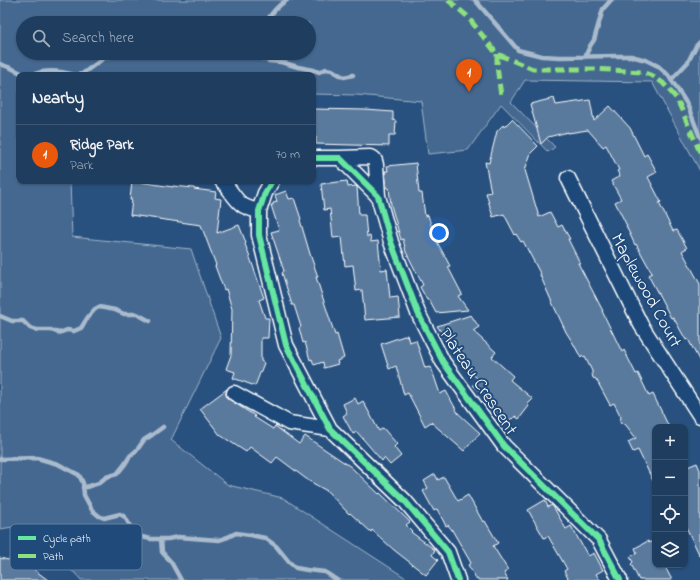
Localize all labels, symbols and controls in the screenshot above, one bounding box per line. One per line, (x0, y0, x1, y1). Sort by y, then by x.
search box (16, 16, 316, 60)
icon: search (30, 27, 52, 49)
text: Search here (62, 27, 134, 49)
pin: 1 (456, 59, 482, 92)
text: Nearby (32, 86, 84, 111)
text: Ridge Park (70, 134, 134, 156)
text: 1 (43, 145, 47, 164)
text: 70 m (276, 145, 300, 164)
text: Park (70, 156, 94, 175)
your location (429, 223, 449, 243)
street label: Maplewood Court (603, 229, 687, 353)
street label: Plateau Crescent (432, 323, 523, 441)
map controls (652, 424, 688, 568)
button: + (652, 424, 688, 460)
button: − (652, 460, 688, 496)
button: locate (652, 496, 688, 532)
legend (10, 524, 142, 570)
text: Cycle path (43, 531, 91, 548)
button: layers (652, 532, 688, 568)
text: Path (43, 549, 64, 565)

